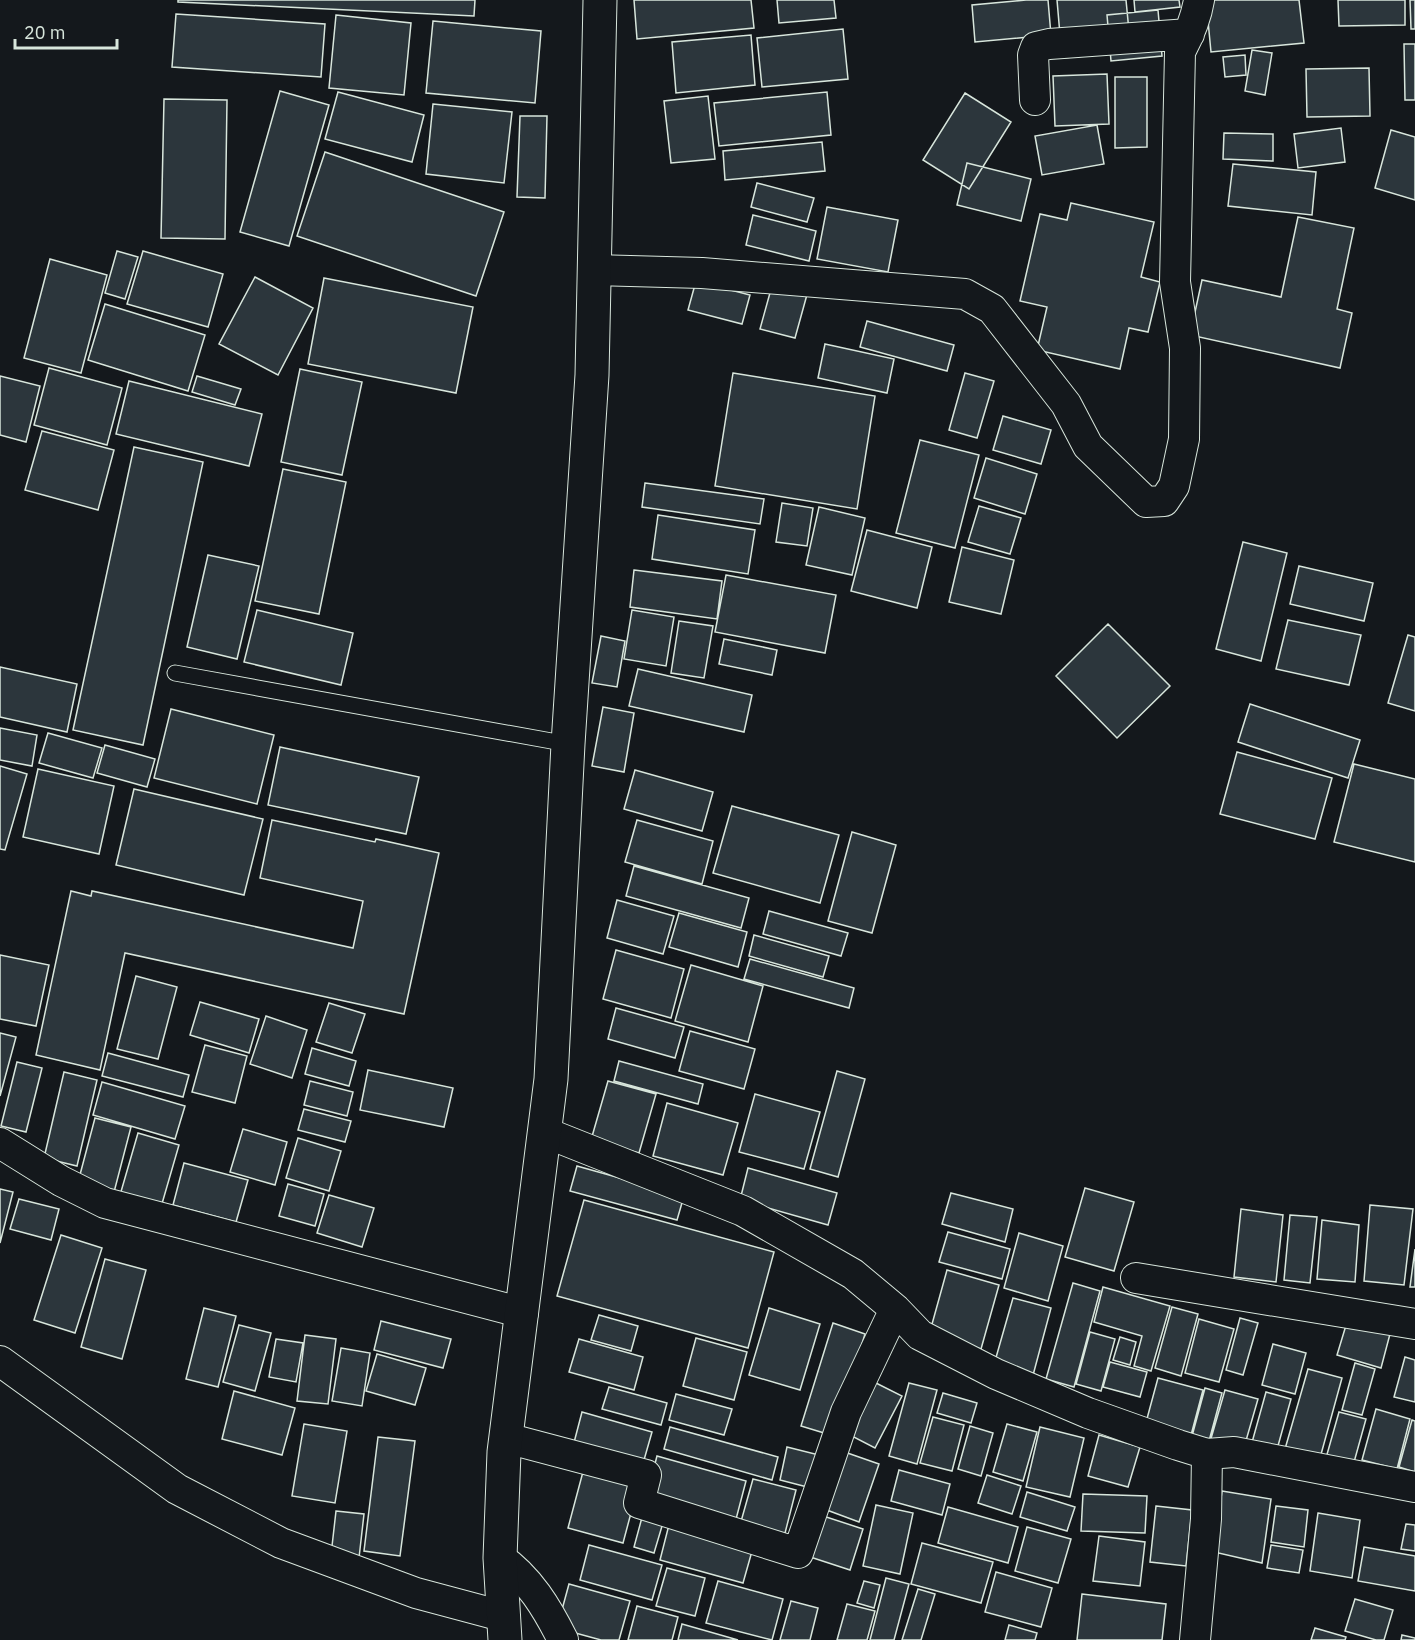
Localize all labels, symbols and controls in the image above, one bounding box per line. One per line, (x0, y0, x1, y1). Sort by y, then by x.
scale bar (15, 12, 117, 50)
text: 20 m (24, 21, 66, 44)

